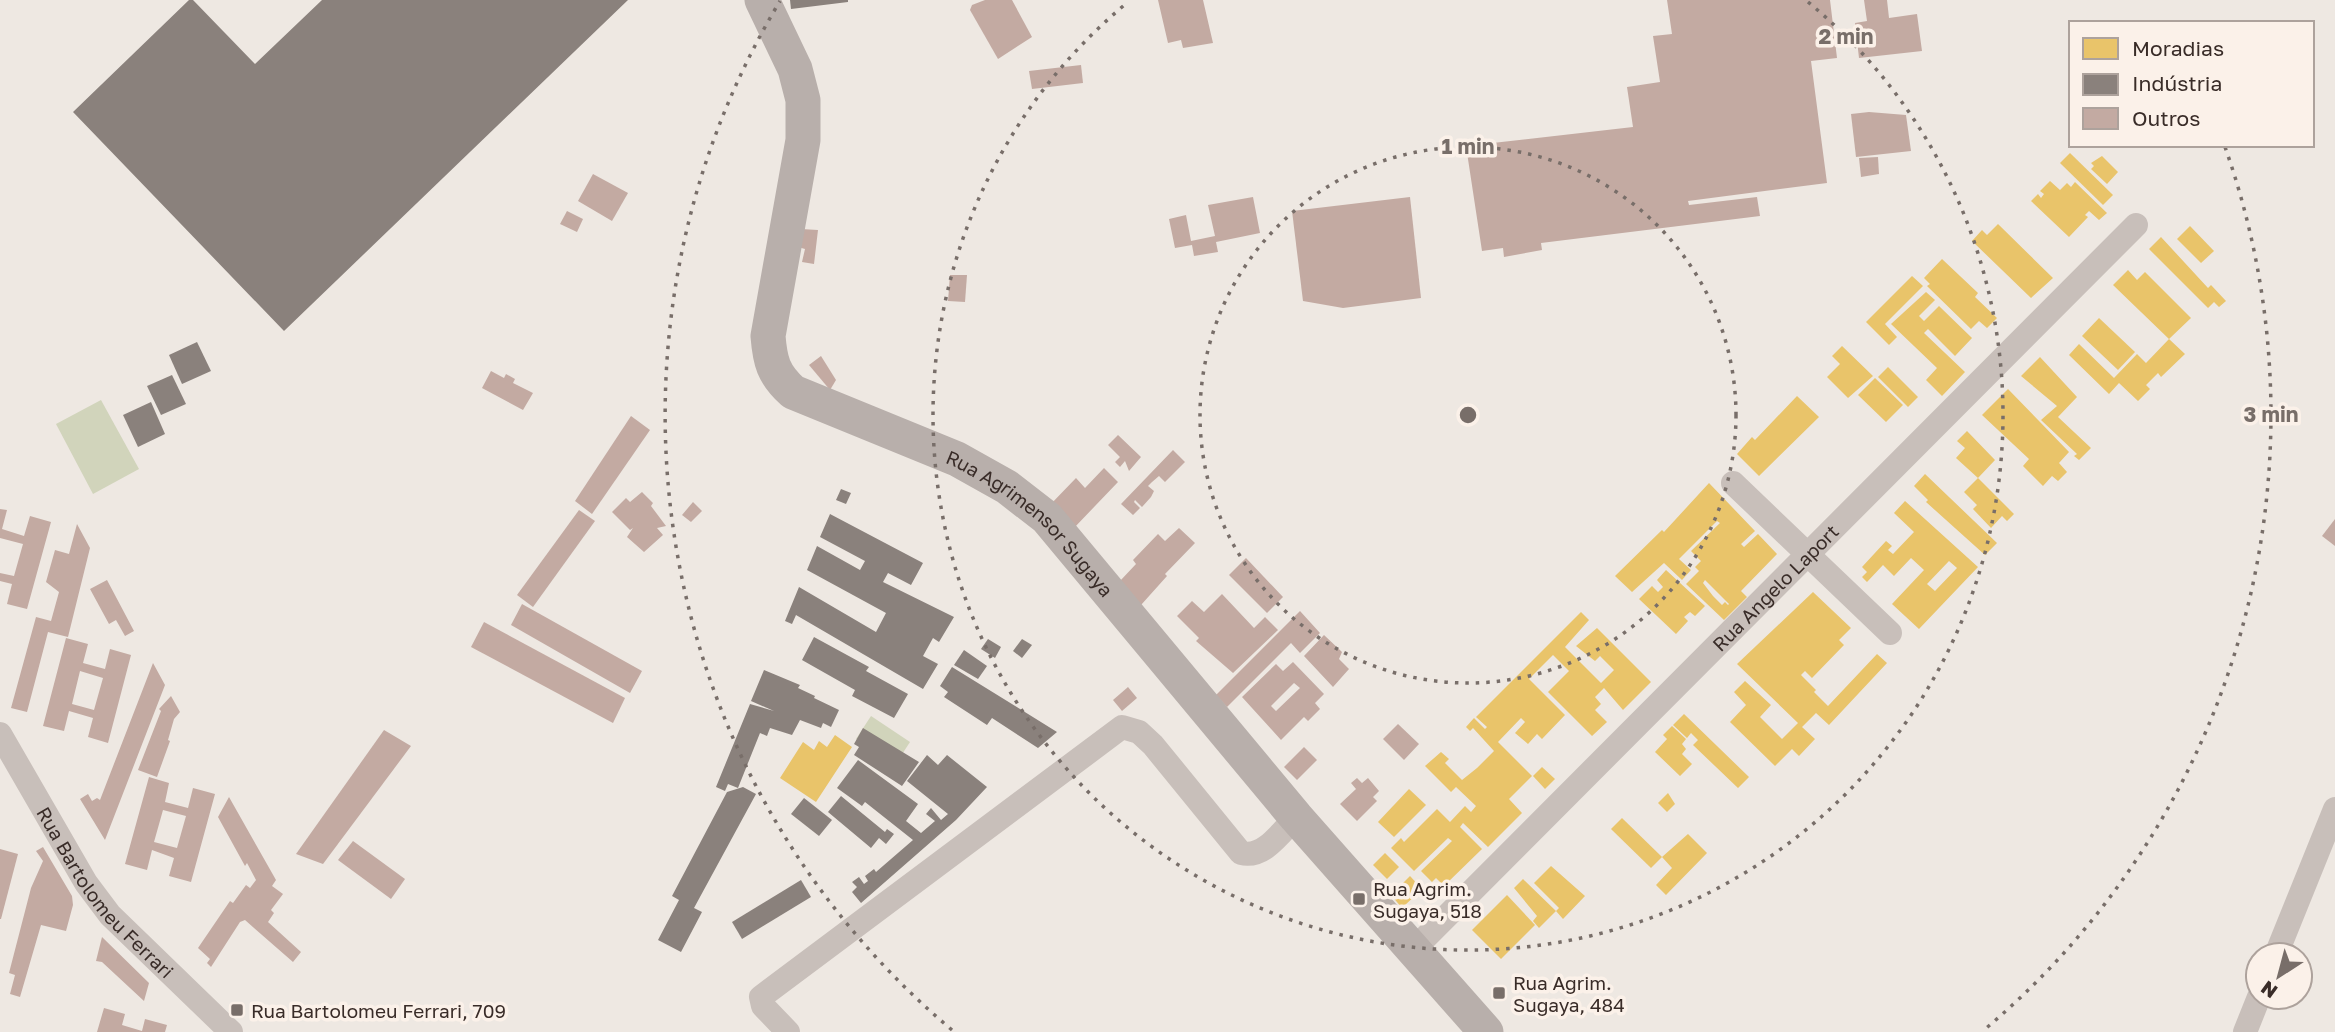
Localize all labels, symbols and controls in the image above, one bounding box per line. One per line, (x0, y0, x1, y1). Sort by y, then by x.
legend (2069, 21, 2314, 147)
text: 2 min (1819, 23, 1873, 49)
text: Moradias (2132, 35, 2224, 61)
text: Indústria (2132, 70, 2222, 96)
text: Outros (2132, 105, 2200, 131)
text: 1 min (1442, 133, 1494, 159)
text: 3 min (2244, 401, 2298, 427)
centre of rings (1456, 403, 1480, 427)
street label: Rua Agrimensor Sugaya (943, 445, 1119, 601)
street label: Rua Angelo Laport (1707, 519, 1843, 655)
street label: Rua Bartolomeu Ferrari (33, 802, 179, 982)
place label: Rua Agrim. Sugaya, 518 (1373, 877, 1482, 922)
marker: Rua Agrim. Sugaya, 518 (1351, 891, 1367, 907)
north arrow (2244, 941, 2314, 1011)
place label: Rua Agrim. Sugaya, 484 (1513, 971, 1625, 1016)
text: N (2256, 977, 2281, 1004)
marker: Rua Agrim. Sugaya, 484 (1491, 985, 1507, 1001)
place label: Rua Bartolomeu Ferrari, 709 (251, 999, 506, 1022)
marker: Rua Bartolomeu Ferrari, 709 (229, 1002, 245, 1018)

